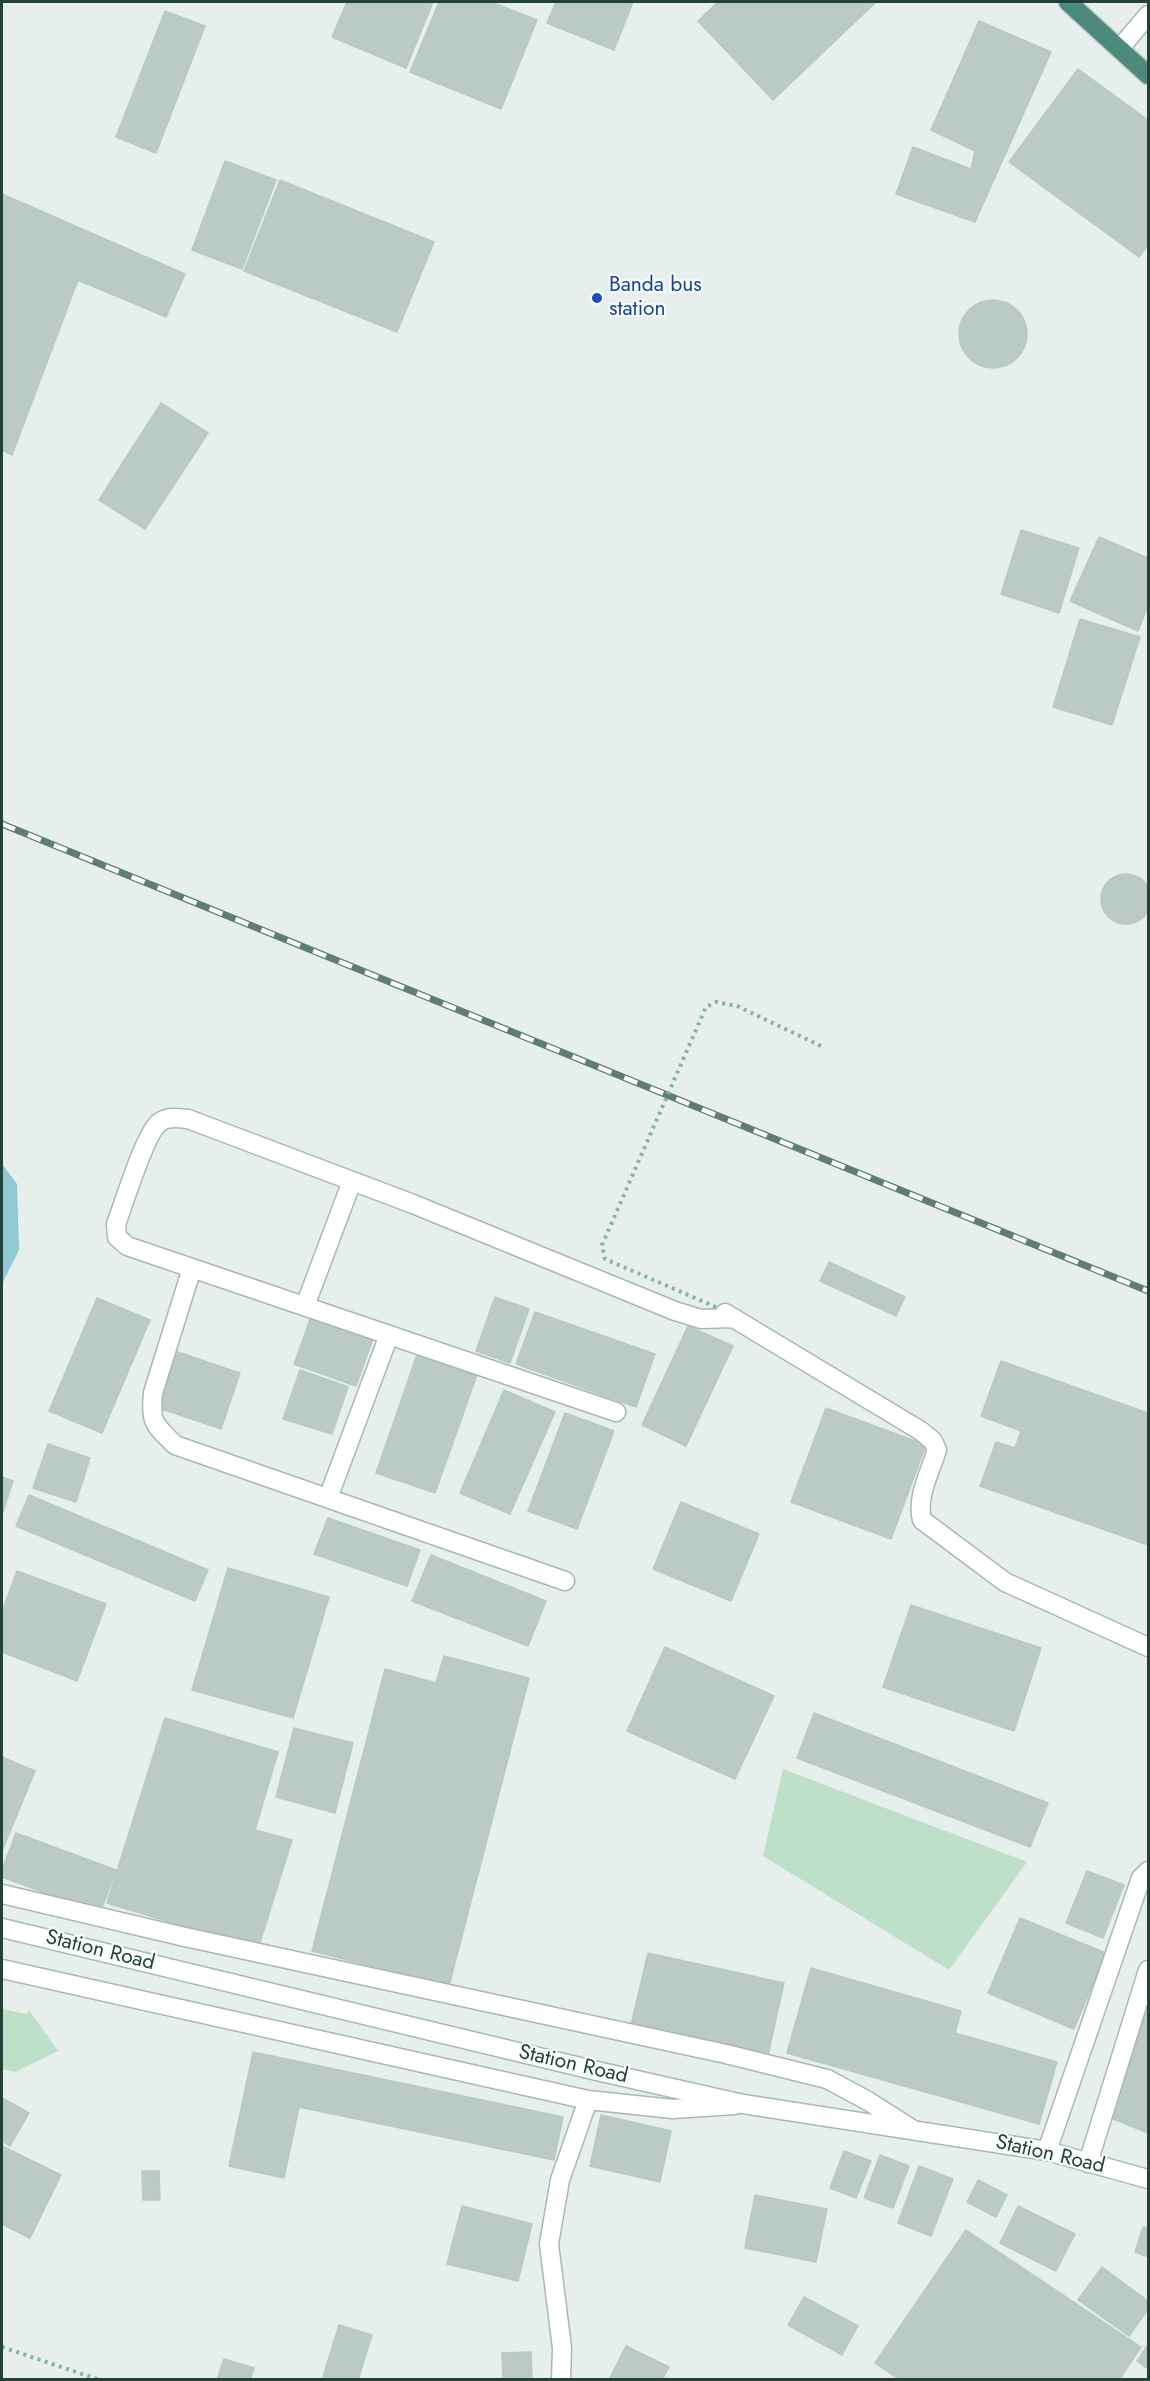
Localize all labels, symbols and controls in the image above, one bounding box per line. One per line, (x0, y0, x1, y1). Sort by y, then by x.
place label: Banda bus station (609, 273, 702, 323)
marker: Banda bus station (590, 291, 604, 305)
street label: Station Road (43, 1925, 157, 1977)
street label: Station Road (516, 2040, 630, 2090)
street label: Station Road (993, 2130, 1107, 2180)

